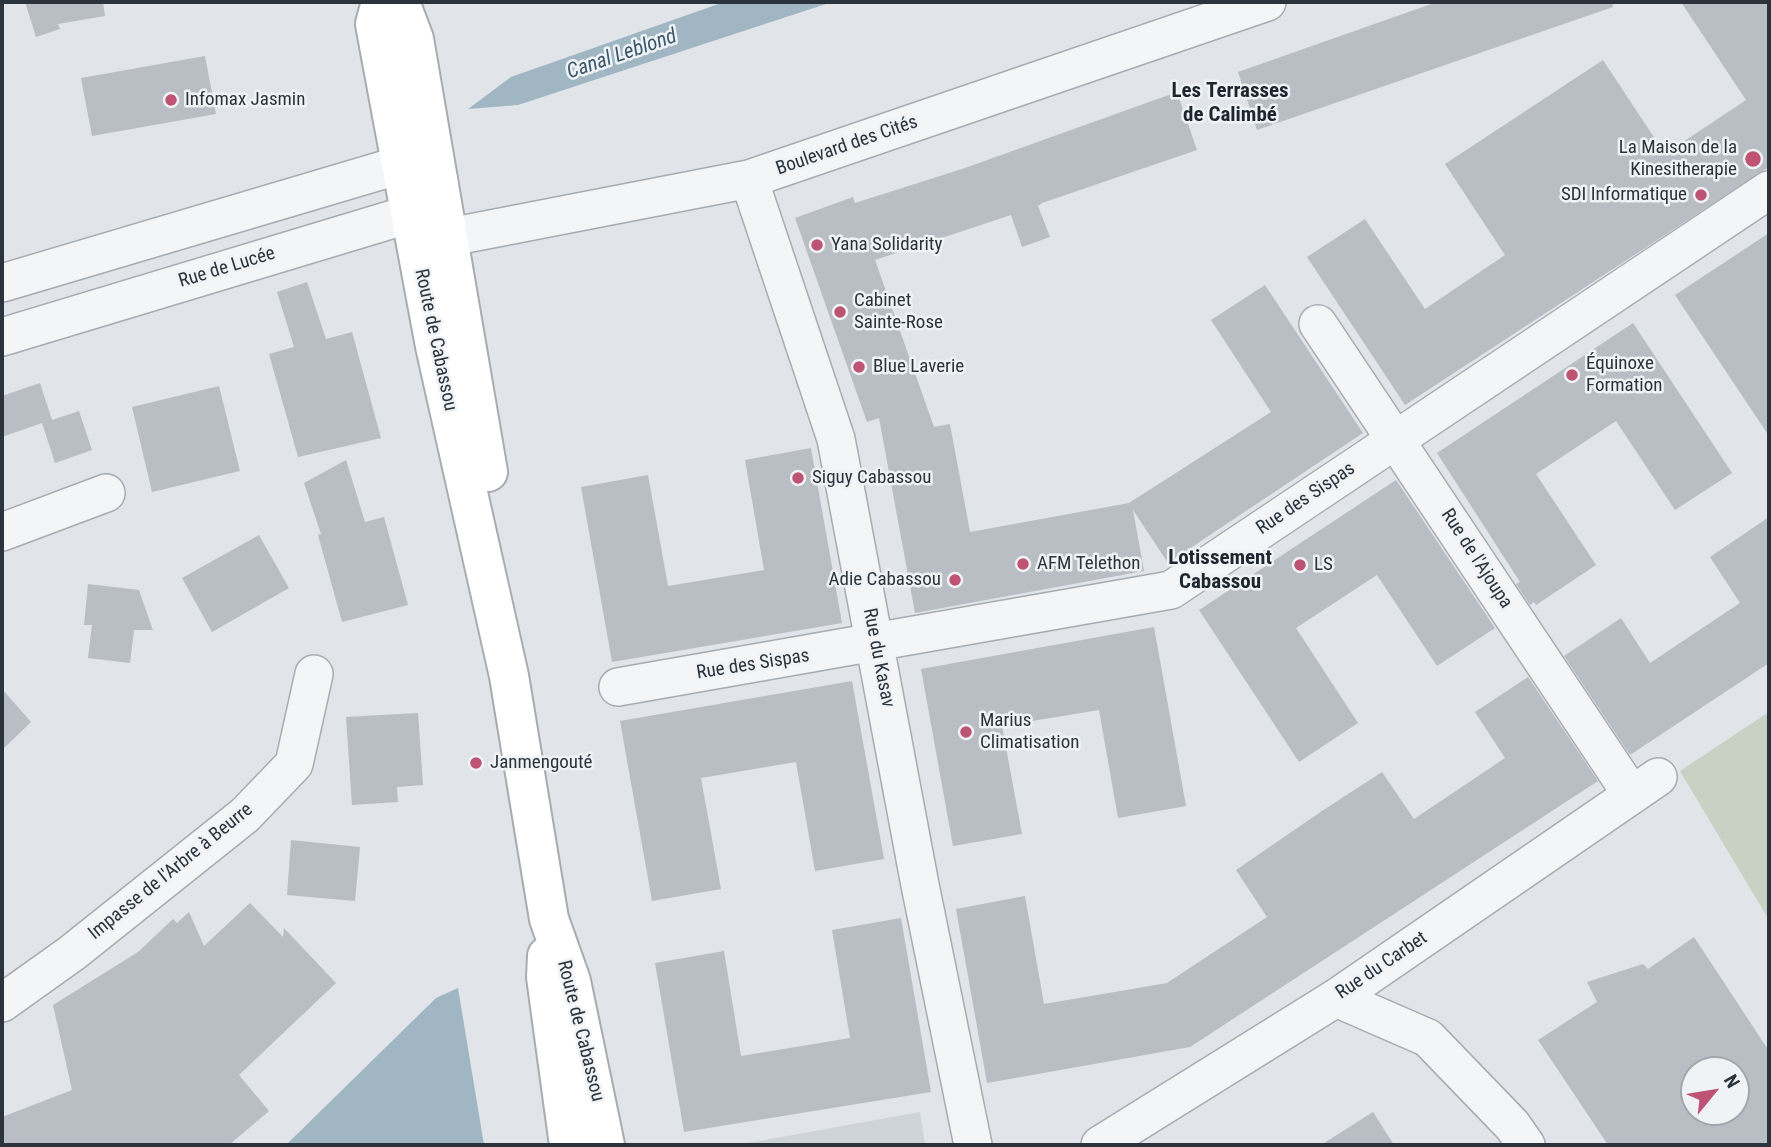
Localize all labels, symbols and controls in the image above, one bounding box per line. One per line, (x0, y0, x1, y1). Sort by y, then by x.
water label: Canal Leblond (564, 24, 680, 86)
district label: Les Terrasses de Calimbé (1171, 79, 1289, 129)
place label: Infomax Jasmin (185, 89, 305, 111)
marker: Infomax Jasmin (163, 92, 179, 108)
street label: Boulevard des Cités (773, 111, 921, 181)
place label: La Maison de la Kinesitherapie (1619, 137, 1737, 181)
marker: La Maison de la Kinesitherapie (1743, 149, 1763, 169)
place label: SDI Informatique (1561, 184, 1687, 206)
marker: SDI Informatique (1693, 187, 1709, 203)
place label: Yana Solidarity (831, 234, 942, 256)
marker: Yana Solidarity (809, 237, 825, 253)
street label: Rue de Lucée (176, 243, 278, 293)
street label: Route de Cabassou (409, 267, 461, 413)
place label: Cabinet Sainte-Rose (854, 290, 943, 334)
marker: Cabinet Sainte-Rose (832, 304, 848, 320)
place label: Équinoxe Formation (1586, 353, 1662, 397)
place label: Blue Laverie (873, 356, 964, 378)
marker: Blue Laverie (851, 359, 867, 375)
marker: Équinoxe Formation (1564, 367, 1580, 383)
street label: Rue des Sispas (1252, 458, 1360, 540)
place label: Siguy Cabassou (812, 467, 931, 489)
marker: Siguy Cabassou (790, 470, 806, 486)
street label: Rue de l'Ajoupa (1435, 505, 1517, 613)
district label: Lotissement Cabassou (1168, 546, 1272, 596)
place label: AFM Telethon (1037, 553, 1140, 575)
place label: LS (1314, 554, 1333, 576)
marker: AFM Telethon (1015, 556, 1031, 572)
marker: LS (1292, 557, 1308, 573)
place label: Adie Cabassou (829, 569, 941, 591)
marker: Adie Cabassou (947, 572, 963, 588)
street label: Rue du Kasav (857, 606, 899, 710)
street label: Rue des Sispas (695, 645, 811, 685)
place label: Marius Climatisation (980, 710, 1079, 754)
marker: Marius Climatisation (958, 724, 974, 740)
place label: Janmengouté (490, 752, 593, 774)
marker: Janmengouté (468, 755, 484, 771)
street label: Impasse de l'Arbre à Beurre (84, 799, 258, 945)
street label: Rue du Carbet (1332, 927, 1432, 1005)
street label: Route de Cabassou (551, 958, 609, 1104)
north arrow (1680, 1056, 1750, 1126)
text: N (1719, 1070, 1745, 1092)

